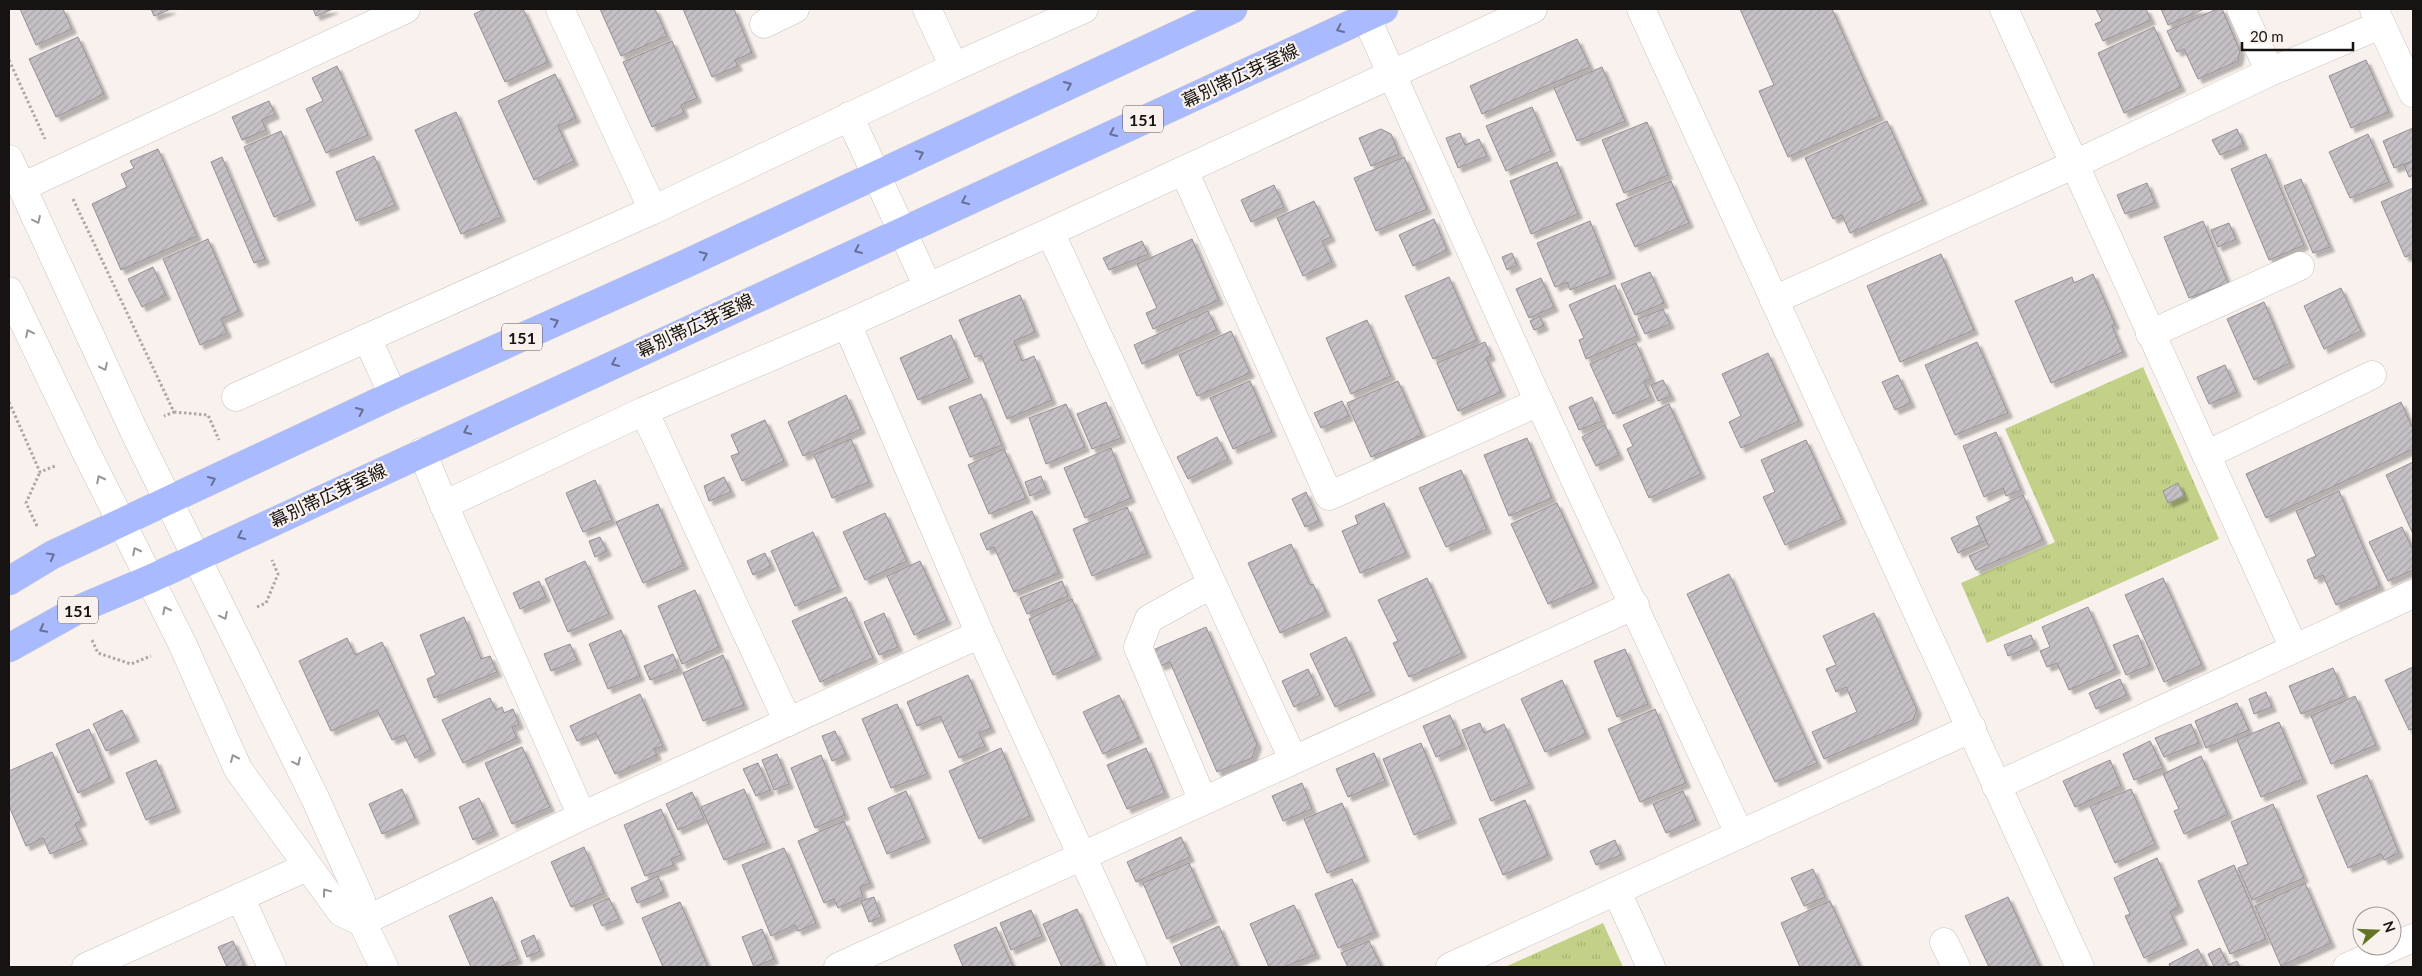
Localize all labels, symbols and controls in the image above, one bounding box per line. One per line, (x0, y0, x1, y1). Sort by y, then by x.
scale bar (2242, 20, 2353, 52)
one-way arrow (1336, 23, 1345, 33)
text: 20 m (2250, 27, 2284, 45)
street label: 幕別帯広芽室線 (1178, 38, 1302, 112)
one-way arrow (1063, 81, 1072, 91)
road number: 151 (1123, 106, 1163, 132)
one-way arrow (1109, 127, 1118, 137)
one-way arrow (915, 150, 924, 160)
one-way arrow (961, 194, 970, 205)
one-way arrow (30, 214, 40, 223)
one-way arrow (854, 244, 863, 255)
one-way arrow (698, 252, 707, 262)
street label: 幕別帯広芽室線 (633, 288, 757, 362)
one-way arrow (550, 318, 559, 329)
road number: 151 (502, 324, 542, 351)
one-way arrow (25, 329, 35, 338)
one-way arrow (611, 356, 620, 367)
one-way arrow (98, 362, 109, 371)
one-way arrow (355, 407, 364, 417)
one-way arrow (464, 424, 473, 434)
street label: 幕別帯広芽室線 (266, 458, 390, 532)
one-way arrow (95, 475, 106, 484)
one-way arrow (207, 476, 216, 486)
one-way arrow (237, 529, 246, 539)
one-way arrow (132, 547, 142, 556)
one-way arrow (45, 552, 54, 562)
road number: 151 (58, 596, 98, 624)
one-way arrow (162, 607, 172, 616)
one-way arrow (218, 611, 229, 620)
one-way arrow (39, 623, 48, 633)
one-way arrow (229, 754, 240, 763)
one-way arrow (290, 756, 300, 765)
one-way arrow (323, 888, 332, 898)
north arrow (2352, 906, 2402, 956)
text: N (2380, 919, 2400, 934)

